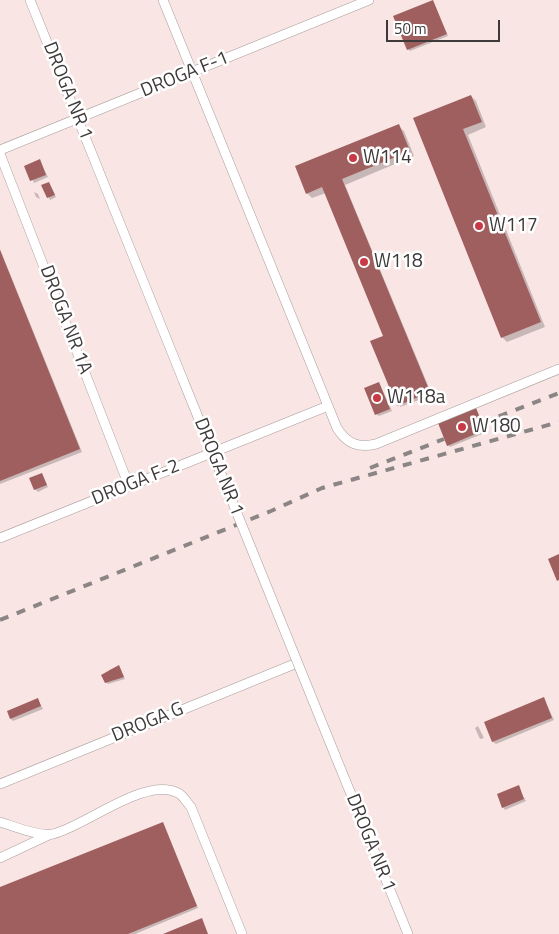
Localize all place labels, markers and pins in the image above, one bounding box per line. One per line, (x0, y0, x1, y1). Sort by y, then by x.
place label: W114 (363, 147, 412, 169)
marker: W114 (347, 152, 359, 164)
place label: W117 (489, 215, 538, 237)
marker: W117 (473, 220, 485, 232)
place label: W118 (374, 251, 423, 273)
marker: W118 (358, 256, 370, 268)
place label: W118a (387, 387, 445, 409)
marker: W118a (371, 392, 383, 404)
place label: W180 (472, 416, 521, 438)
marker: W180 (456, 421, 468, 433)

